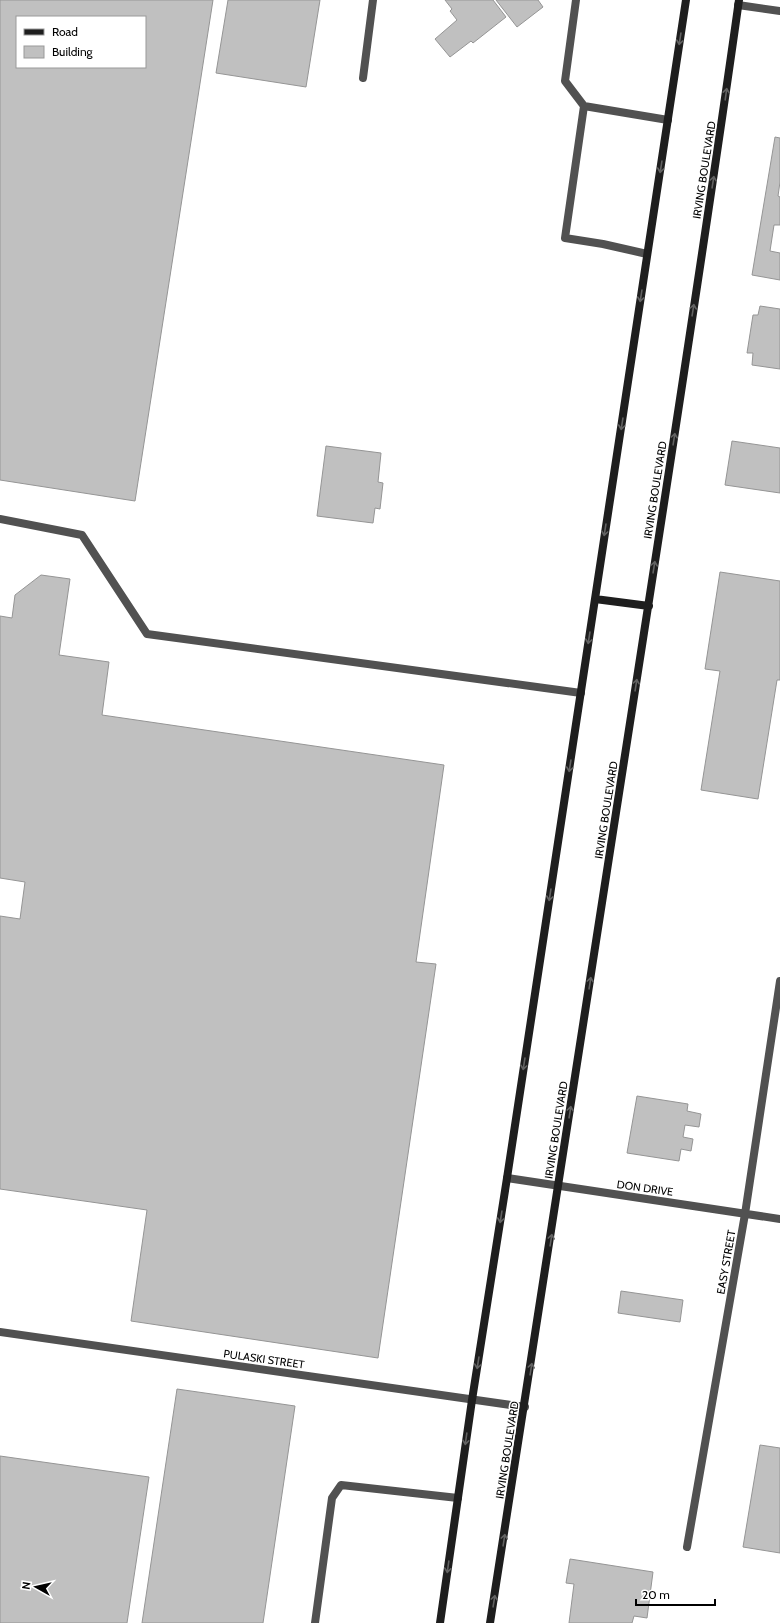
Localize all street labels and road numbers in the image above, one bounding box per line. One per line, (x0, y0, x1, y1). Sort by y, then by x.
street label: IRVING BOULEVARD (689, 120, 719, 220)
street label: IRVING BOULEVARD (640, 440, 670, 540)
street label: IRVING BOULEVARD (591, 760, 621, 860)
street label: IRVING BOULEVARD (541, 1080, 571, 1180)
street label: DON DRIVE (616, 1177, 674, 1199)
street label: EASY STREET (713, 1229, 739, 1295)
street label: PULASKI STREET (223, 1346, 305, 1372)
street label: IRVING BOULEVARD (492, 1400, 522, 1500)

